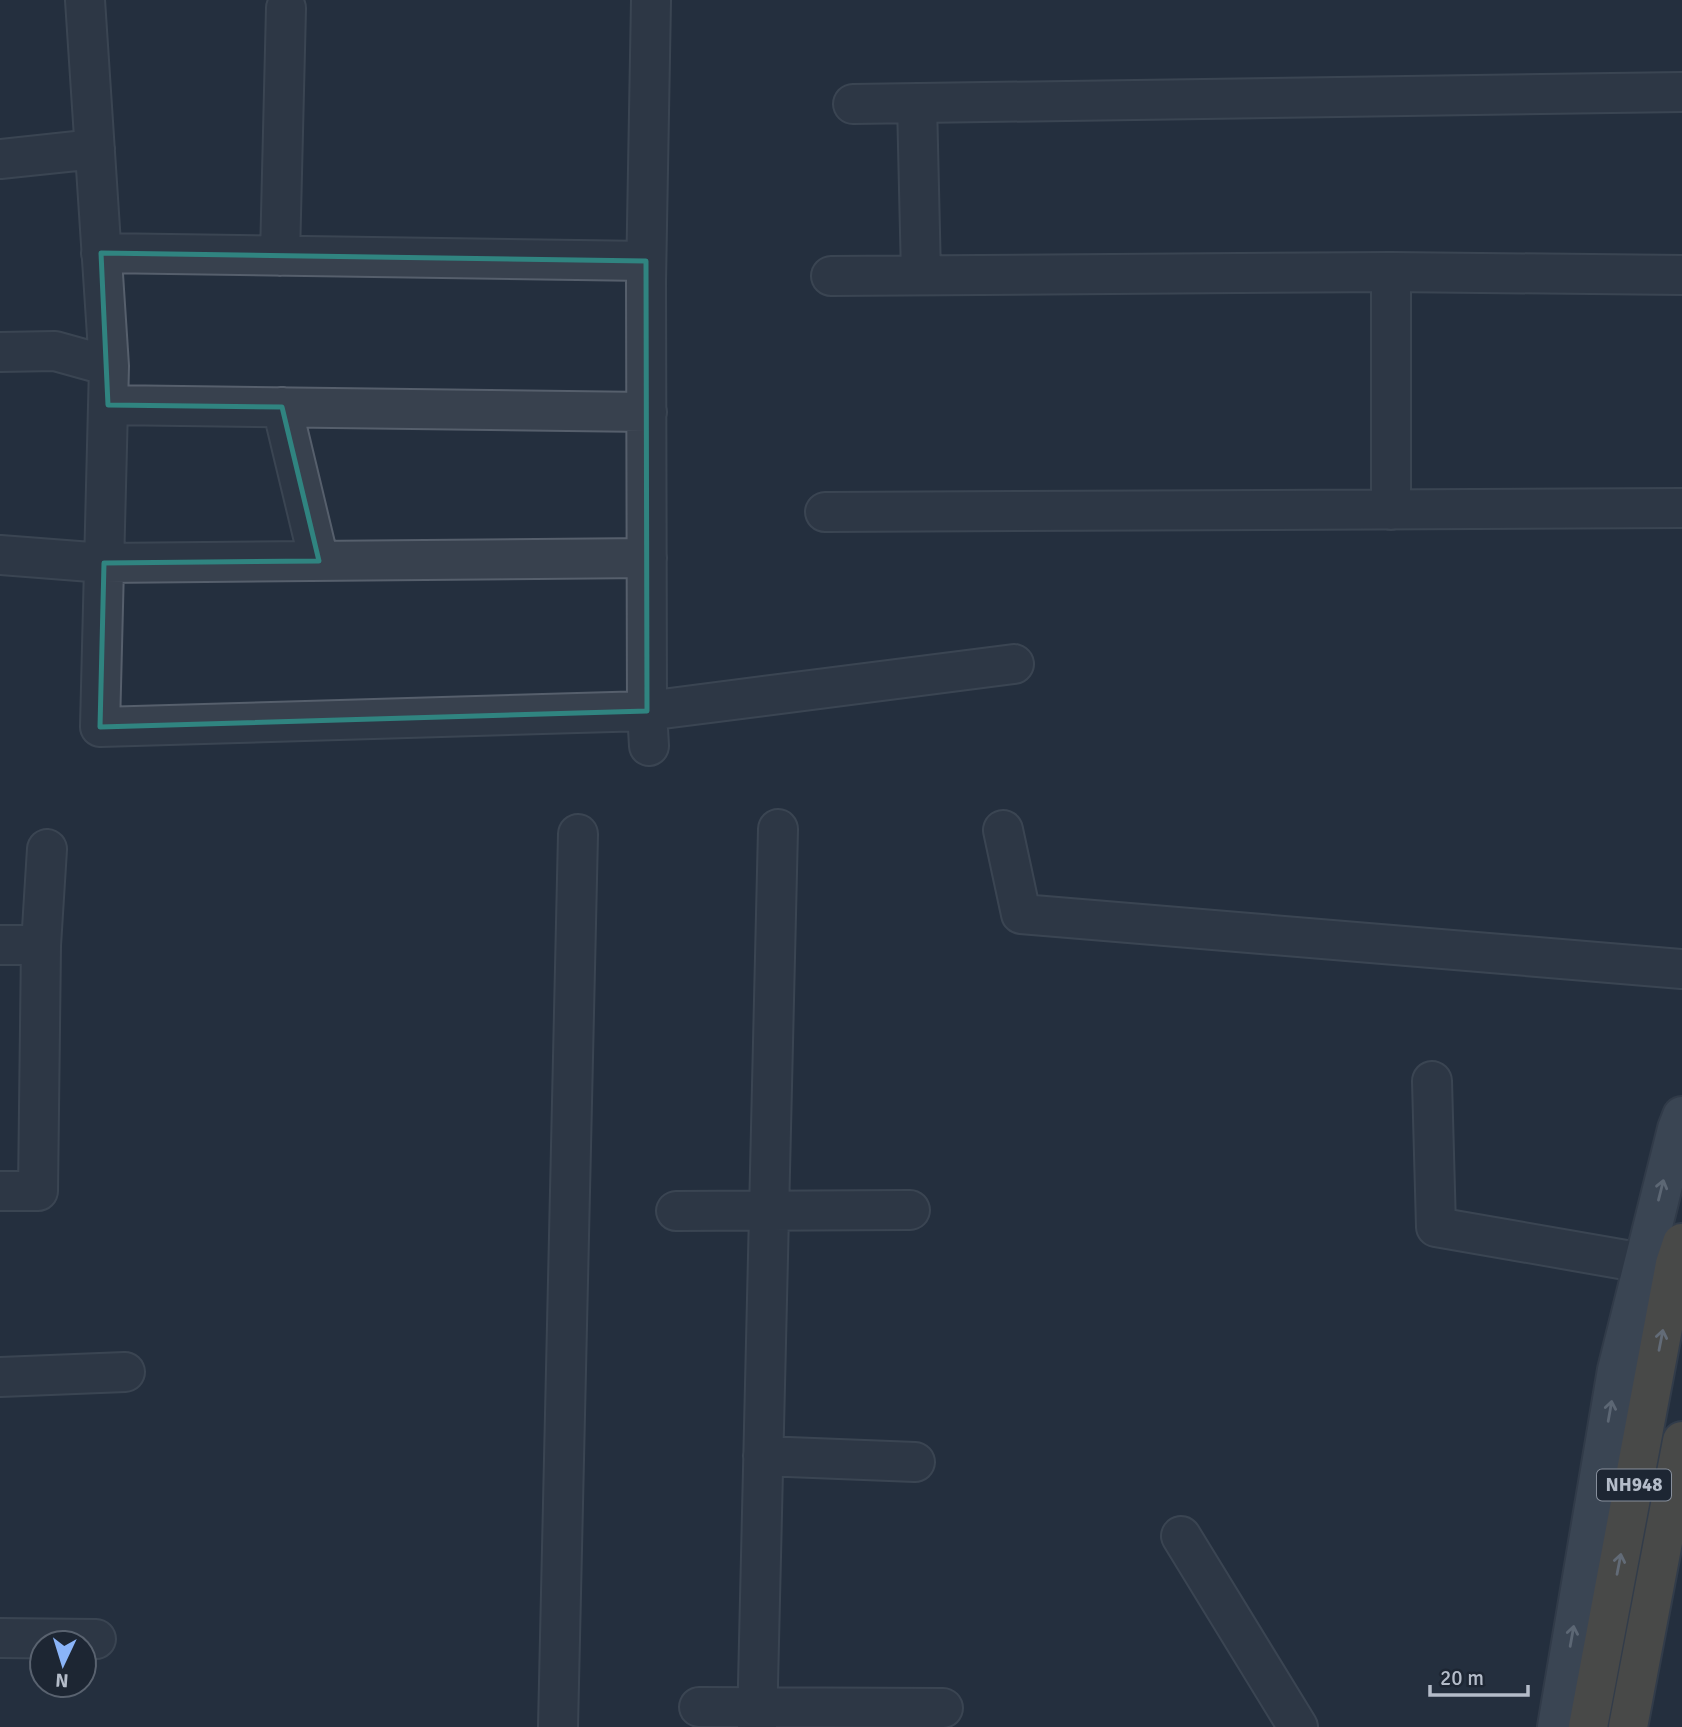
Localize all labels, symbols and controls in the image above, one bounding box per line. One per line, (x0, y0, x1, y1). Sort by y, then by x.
one-way arrow (1655, 1179, 1668, 1202)
one-way arrow (1655, 1329, 1668, 1352)
one-way arrow (1604, 1400, 1617, 1423)
road number: NH948 (1597, 1470, 1671, 1500)
one-way arrow (1613, 1553, 1626, 1576)
one-way arrow (1566, 1625, 1579, 1647)
north arrow (28, 1629, 98, 1699)
scale bar (1430, 1654, 1528, 1698)
text: 20 m (1440, 1665, 1484, 1691)
text: N (54, 1668, 69, 1692)

